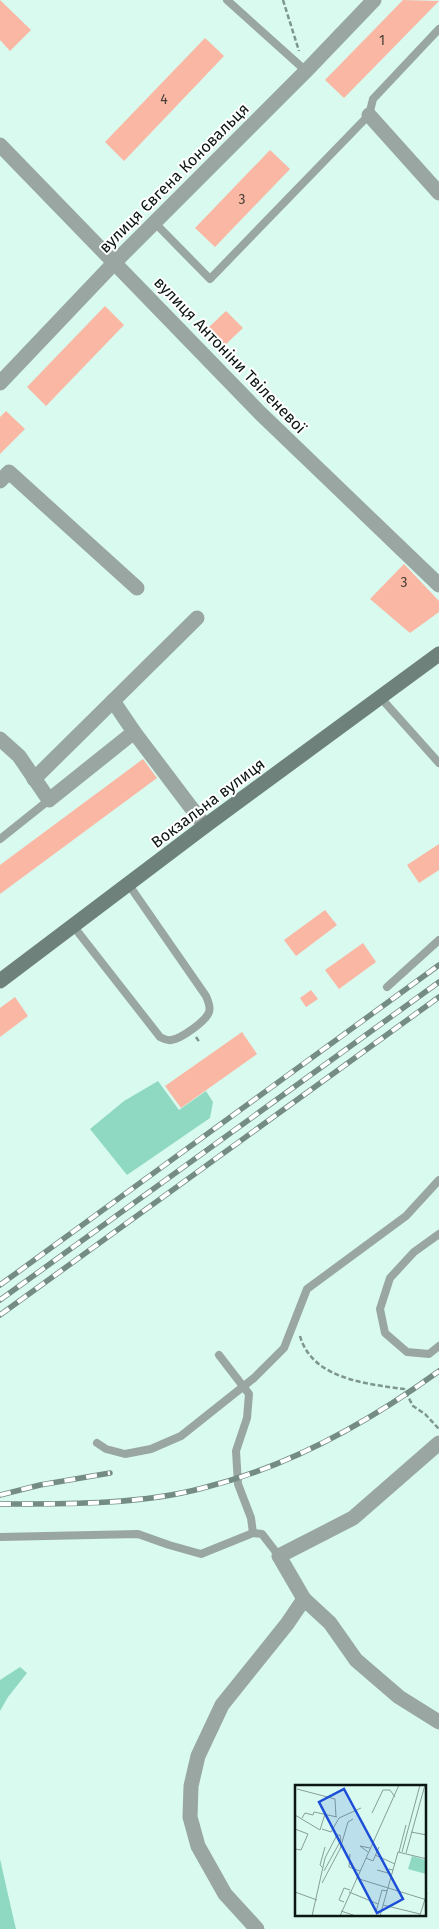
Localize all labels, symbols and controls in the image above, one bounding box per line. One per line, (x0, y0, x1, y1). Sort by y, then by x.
house number: 1 (379, 32, 385, 49)
house number: 4 (160, 91, 168, 108)
street label: вулиця Євгена Коновальця (95, 99, 253, 257)
house number: 3 (239, 191, 246, 208)
street label: вулиця Антоніни Твіленевої (150, 273, 310, 438)
house number: 3 (401, 574, 408, 591)
street label: Вокзальна вулиця (147, 754, 269, 852)
inset map (295, 1785, 426, 1916)

